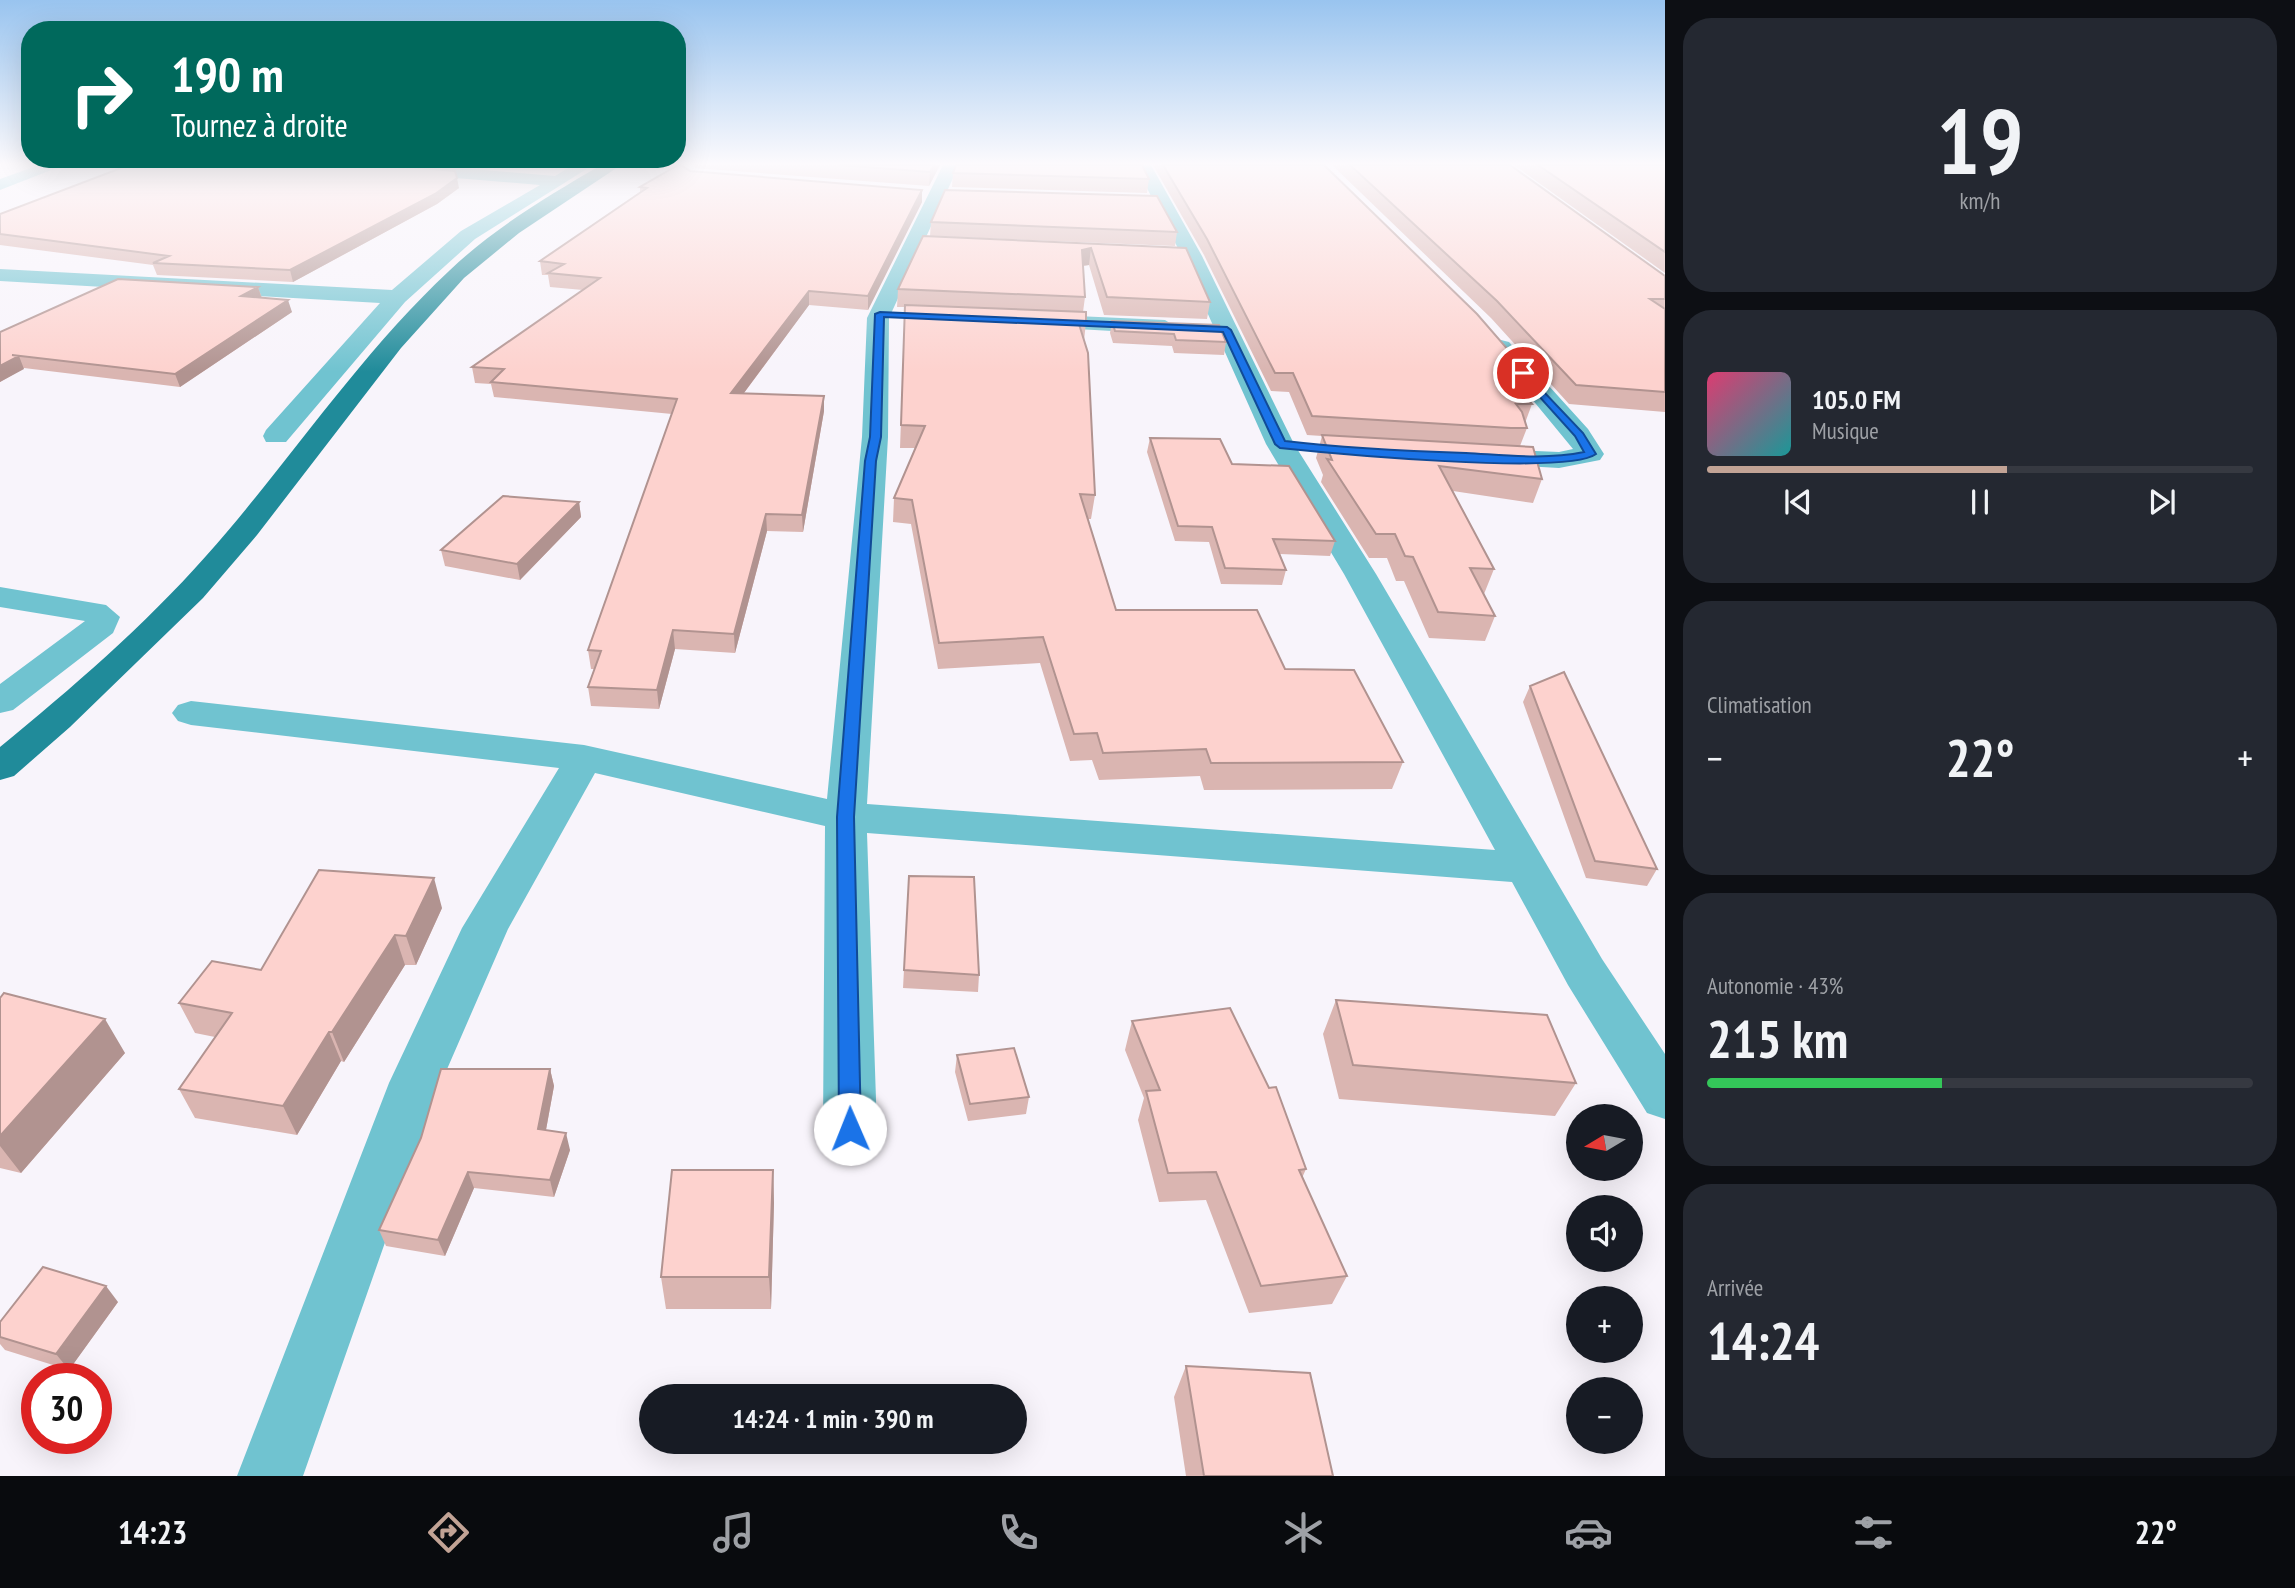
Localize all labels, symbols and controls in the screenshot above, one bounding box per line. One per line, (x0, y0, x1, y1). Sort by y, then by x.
text: 190 m (171, 42, 284, 106)
icon: right (56, 49, 147, 140)
text: 19 (1937, 81, 2024, 199)
text: Tournez à droite (171, 104, 348, 146)
text: km/h (1960, 186, 2000, 215)
pin (1493, 343, 1553, 403)
icon: arrive (1504, 354, 1542, 392)
text: 105.0 FM (1812, 383, 1901, 416)
text: Musique (1812, 416, 1879, 445)
icon: previous (1779, 483, 1817, 521)
icon: pause (1961, 483, 1999, 521)
icon: next (2143, 483, 2181, 521)
text: Climatisation (1707, 690, 1812, 719)
text: 22° (1946, 724, 2014, 791)
text: − (1707, 733, 1723, 782)
text: + (2237, 733, 2253, 782)
text: Autonomie · 43% (1707, 971, 1843, 1000)
text: 215 km (1707, 1005, 1848, 1072)
position arrow (813, 1092, 887, 1166)
north arrow (1566, 1104, 1643, 1181)
map controls (1566, 1104, 1643, 1454)
button: sound (1566, 1195, 1643, 1272)
text: Arrivée (1707, 1273, 1763, 1302)
button: + (1566, 1286, 1643, 1363)
text: 14:24 (1707, 1307, 1819, 1374)
speed limit sign: 30 (21, 1363, 112, 1454)
button: − (1566, 1377, 1643, 1454)
text: 14:24 · 1 min · 390 m (733, 1402, 933, 1435)
icon: directions (424, 1508, 473, 1557)
icon: music (709, 1508, 758, 1557)
icon: phone (994, 1508, 1043, 1557)
icon: climate (1279, 1508, 1328, 1557)
icon: car (1564, 1508, 1613, 1557)
icon: filters (1849, 1508, 1898, 1557)
text: 14:23 (118, 1511, 187, 1553)
text: 22° (2135, 1511, 2177, 1553)

